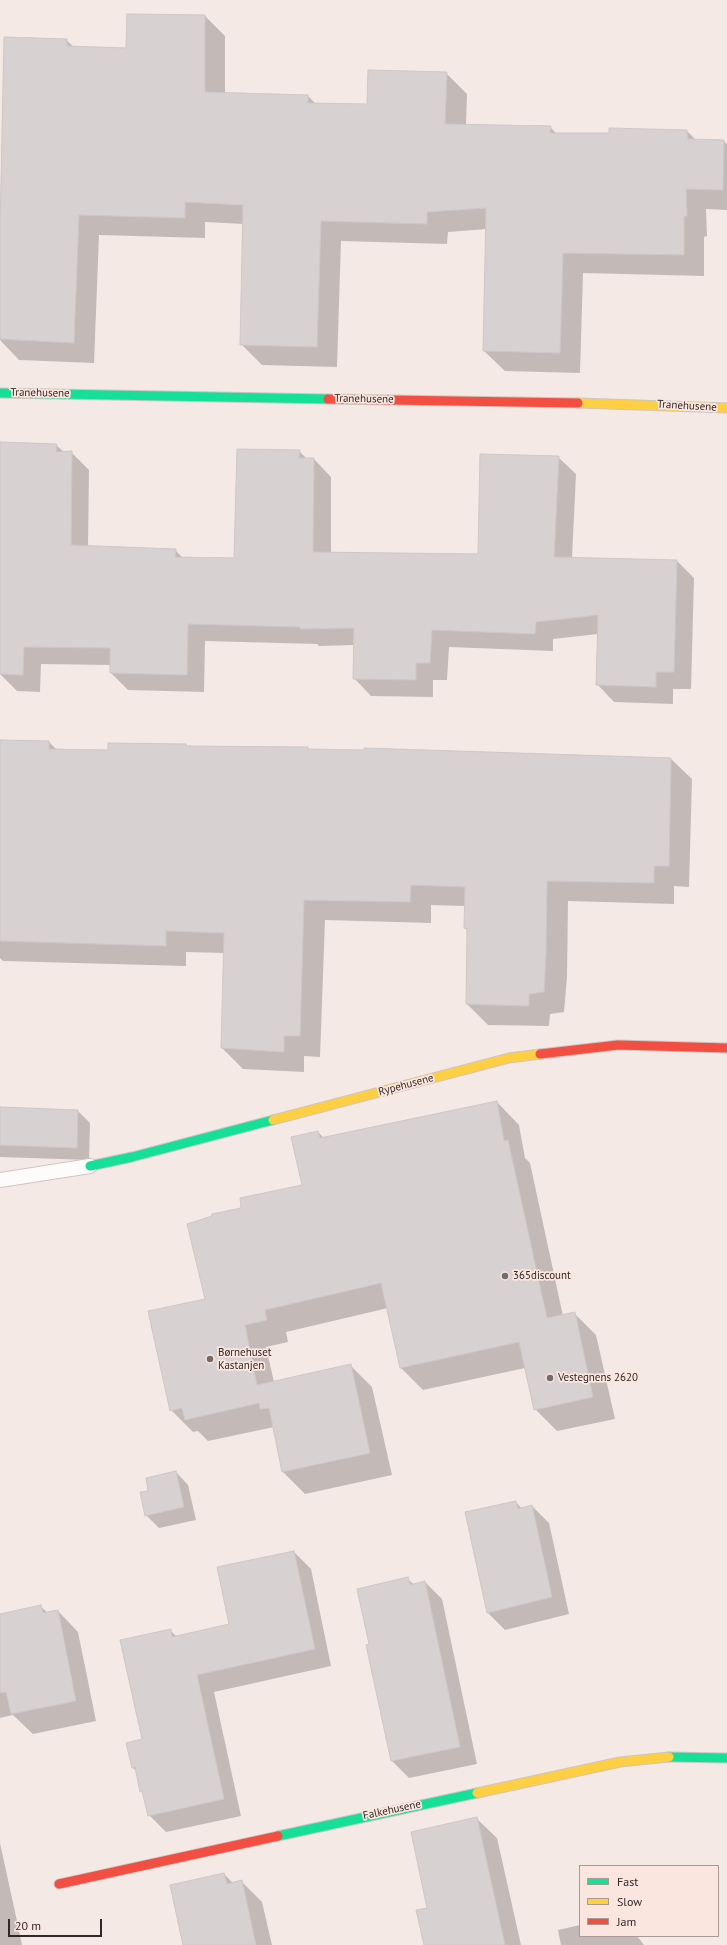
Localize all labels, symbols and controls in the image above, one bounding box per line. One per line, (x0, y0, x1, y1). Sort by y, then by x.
street label: Tranehusene (10, 386, 70, 400)
street label: Tranehusene (334, 392, 394, 406)
street label: Tranehusene (657, 398, 717, 414)
street label: Rypehusene (377, 1071, 435, 1099)
place label: 365discount (513, 1269, 571, 1283)
marker: 365discount (500, 1271, 510, 1281)
place label: Børnehuset Kastanjen (218, 1346, 272, 1372)
marker: Børnehuset Kastanjen (205, 1354, 215, 1364)
place label: Vestegnens 2620 (558, 1371, 638, 1385)
marker: Vestegnens 2620 (545, 1373, 555, 1383)
street label: Falkehusene (362, 1797, 422, 1823)
legend (579, 1865, 719, 1937)
text: Fast (617, 1874, 638, 1889)
text: Slow (617, 1894, 642, 1909)
scale bar (10, 1911, 104, 1937)
text: Jam (617, 1914, 636, 1929)
text: 20 m (15, 1918, 41, 1933)

